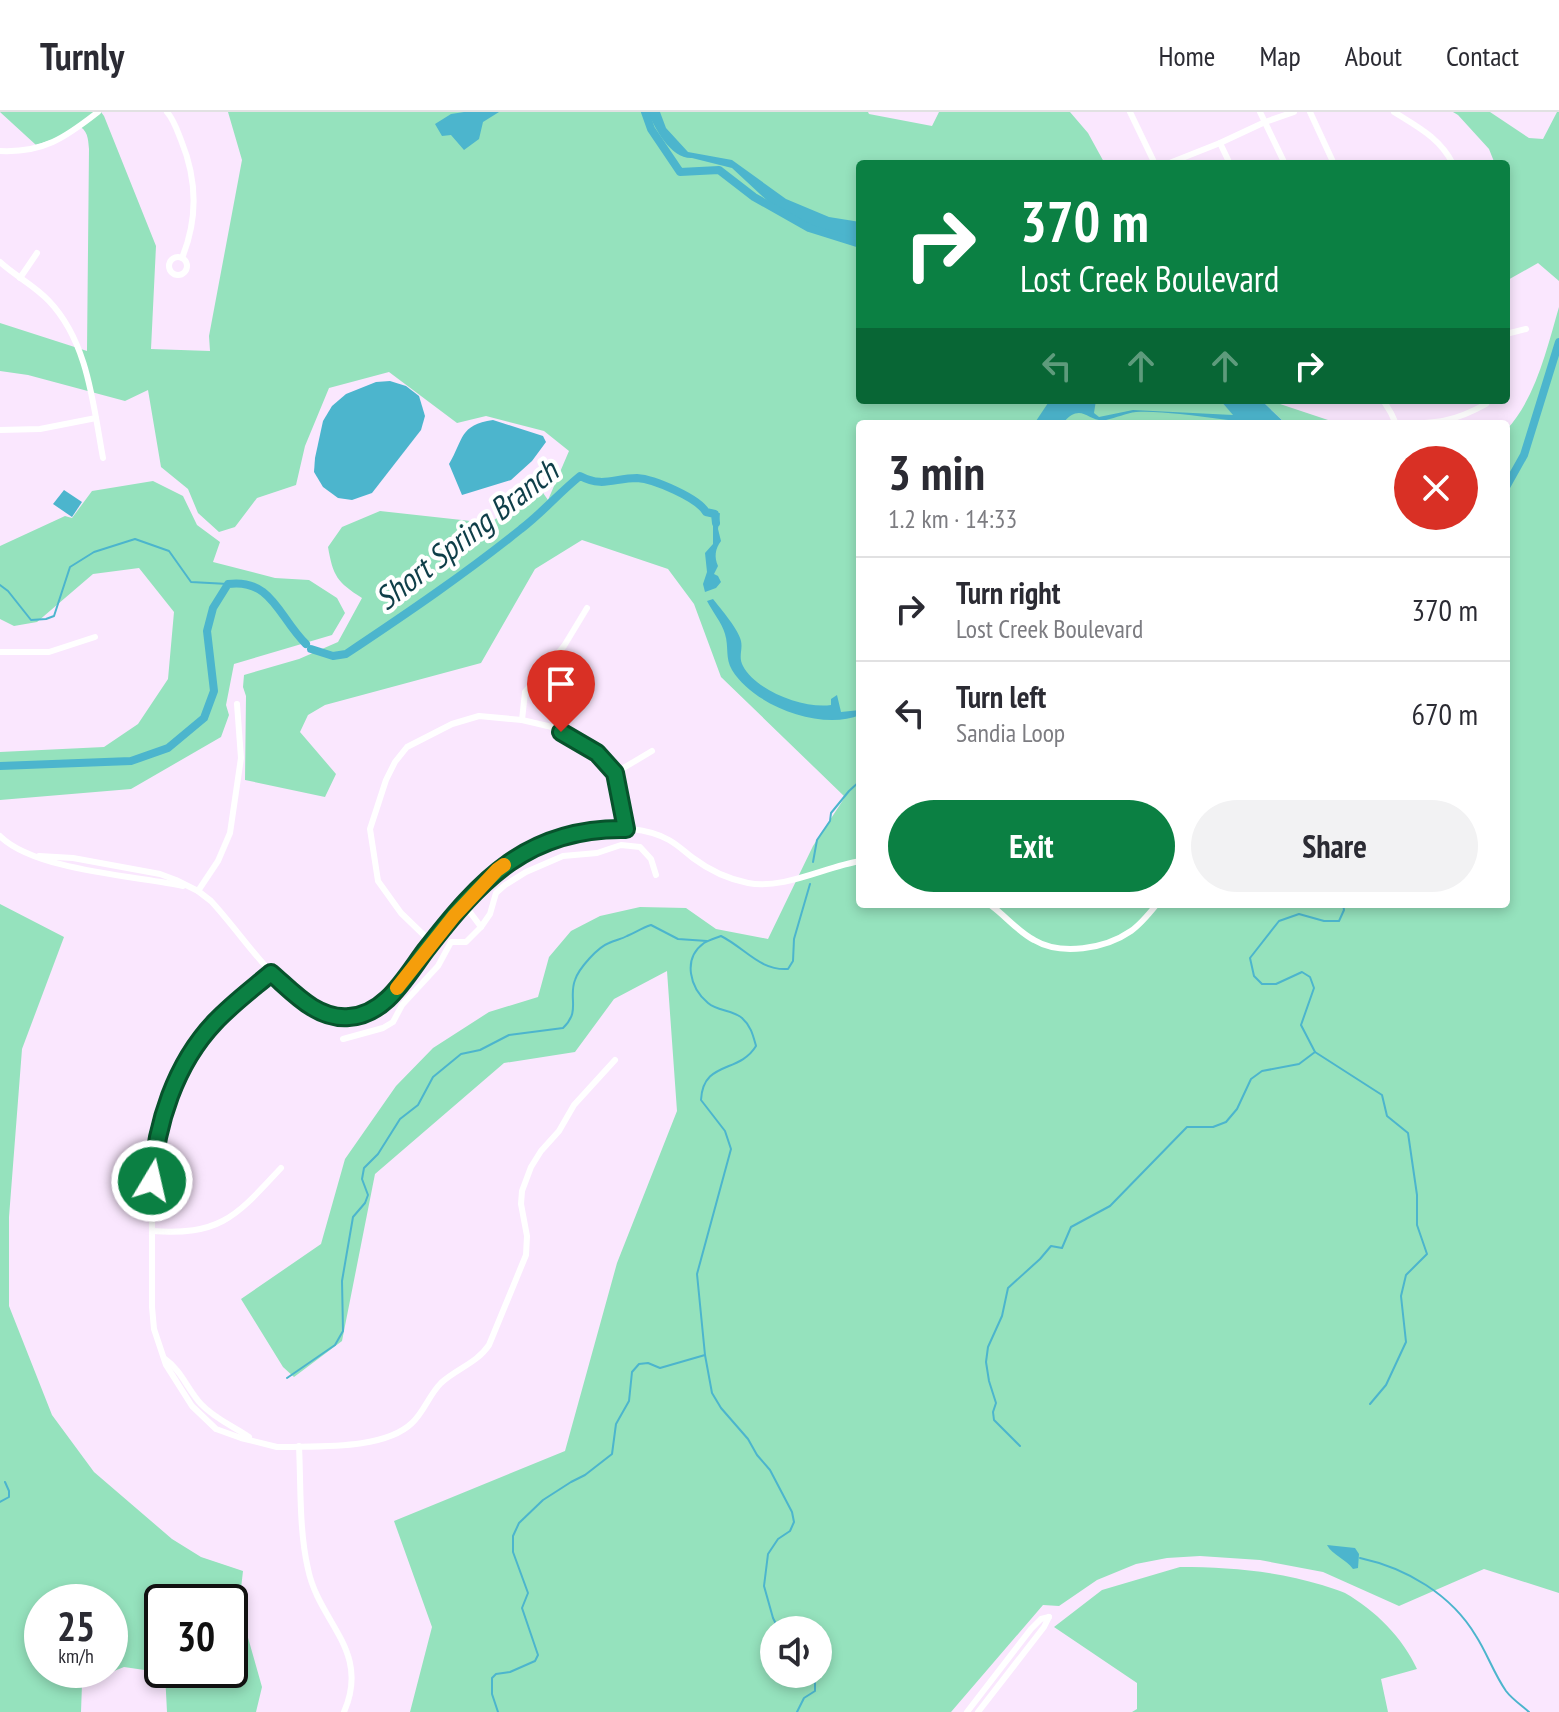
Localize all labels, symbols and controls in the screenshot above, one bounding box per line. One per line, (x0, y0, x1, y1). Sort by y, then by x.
text: Turnly (40, 31, 124, 80)
text: Home (1159, 37, 1215, 74)
text: Map (1259, 37, 1301, 74)
text: About (1345, 37, 1402, 74)
text: Contact (1446, 37, 1519, 74)
text: 370 m (1020, 185, 1149, 257)
icon: right (888, 192, 992, 296)
text: Lost Creek Boulevard (1020, 255, 1279, 302)
icon: left (1035, 344, 1079, 388)
icon: ahead (1119, 344, 1163, 388)
icon: ahead (1203, 344, 1247, 388)
icon: right (1287, 344, 1331, 388)
text: 3 min (888, 441, 985, 503)
button: close (1394, 446, 1478, 530)
water label: Short Spring Branch (366, 448, 567, 619)
text: 1.2 km · 14:33 (888, 502, 1017, 535)
text: Turn right (956, 573, 1060, 612)
icon: right (888, 587, 932, 631)
text: 370 m (1412, 590, 1478, 629)
text: Lost Creek Boulevard (956, 612, 1143, 645)
pin (527, 650, 595, 732)
icon: arrive (539, 662, 583, 706)
text: Turn left (956, 677, 1046, 716)
icon: left (888, 691, 932, 735)
text: 670 m (1412, 694, 1478, 733)
text: Sandia Loop (956, 716, 1065, 749)
button: Exit (888, 800, 1175, 892)
button: Share (1191, 800, 1478, 892)
position arrow (110, 1139, 194, 1223)
speed limit sign: 30 (144, 1584, 248, 1688)
text: 25 (57, 1600, 95, 1652)
map controls (760, 1616, 832, 1688)
button: sound (760, 1616, 832, 1688)
text: km/h (58, 1643, 94, 1669)

